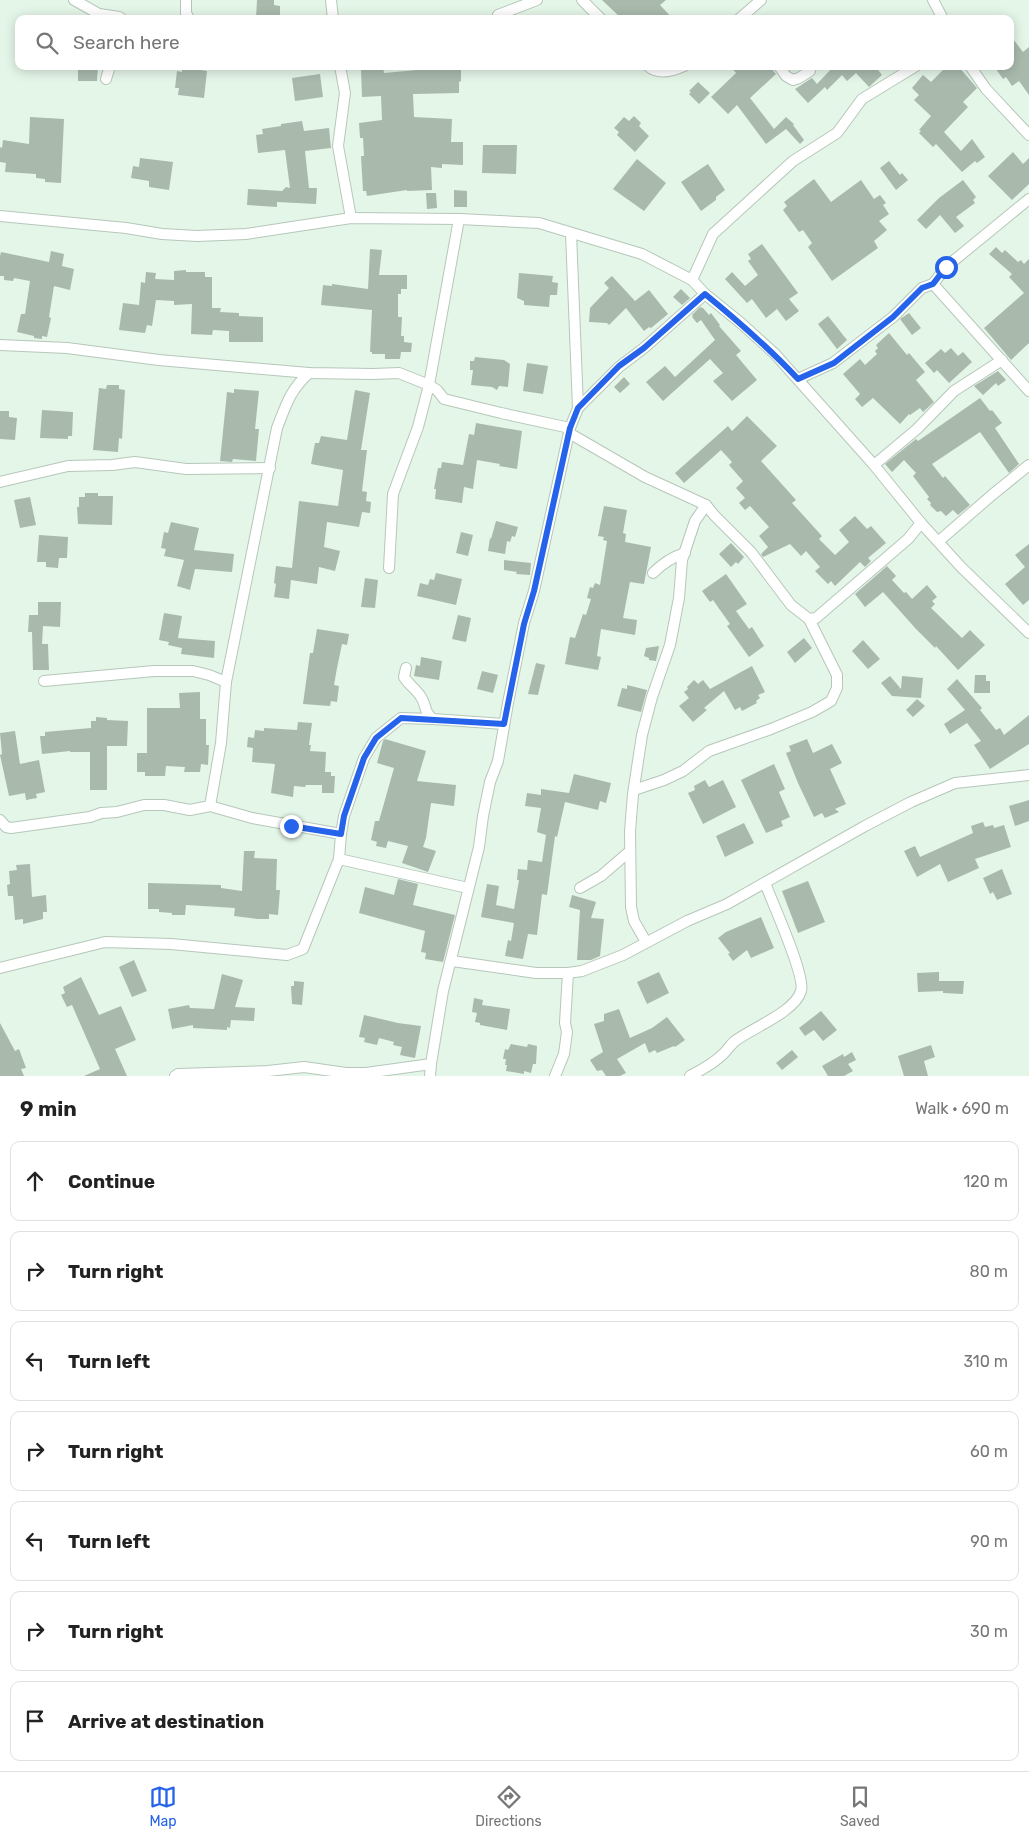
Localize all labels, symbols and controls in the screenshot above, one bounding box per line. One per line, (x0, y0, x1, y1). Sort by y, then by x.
search box (15, 15, 1014, 70)
icon: search (33, 29, 61, 57)
text: Search here (73, 31, 180, 54)
route start (935, 256, 958, 279)
route end (280, 815, 303, 838)
text: 9 min (20, 1096, 77, 1121)
text: Walk · 690 m (915, 1099, 1009, 1118)
icon: ahead (21, 1167, 49, 1195)
text: Continue (68, 1170, 155, 1193)
text: 120 m (963, 1172, 1008, 1191)
icon: right (21, 1257, 49, 1285)
text: Turn right (68, 1260, 163, 1283)
text: 80 m (970, 1262, 1008, 1281)
icon: left (21, 1347, 49, 1375)
text: Turn left (68, 1350, 150, 1373)
text: 310 m (964, 1352, 1008, 1371)
icon: right (21, 1437, 49, 1465)
text: Turn right (68, 1440, 163, 1463)
text: 60 m (970, 1442, 1008, 1461)
icon: left (21, 1527, 49, 1555)
text: Turn left (68, 1530, 150, 1553)
text: 90 m (970, 1532, 1008, 1551)
icon: right (21, 1617, 49, 1645)
text: Turn right (68, 1620, 163, 1643)
text: 30 m (970, 1622, 1008, 1641)
icon: arrive (21, 1707, 49, 1735)
text: Arrive at destination (68, 1710, 264, 1733)
tab: Map (149, 1783, 177, 1830)
tab: Directions (475, 1783, 542, 1830)
tab: Saved (840, 1783, 880, 1830)

